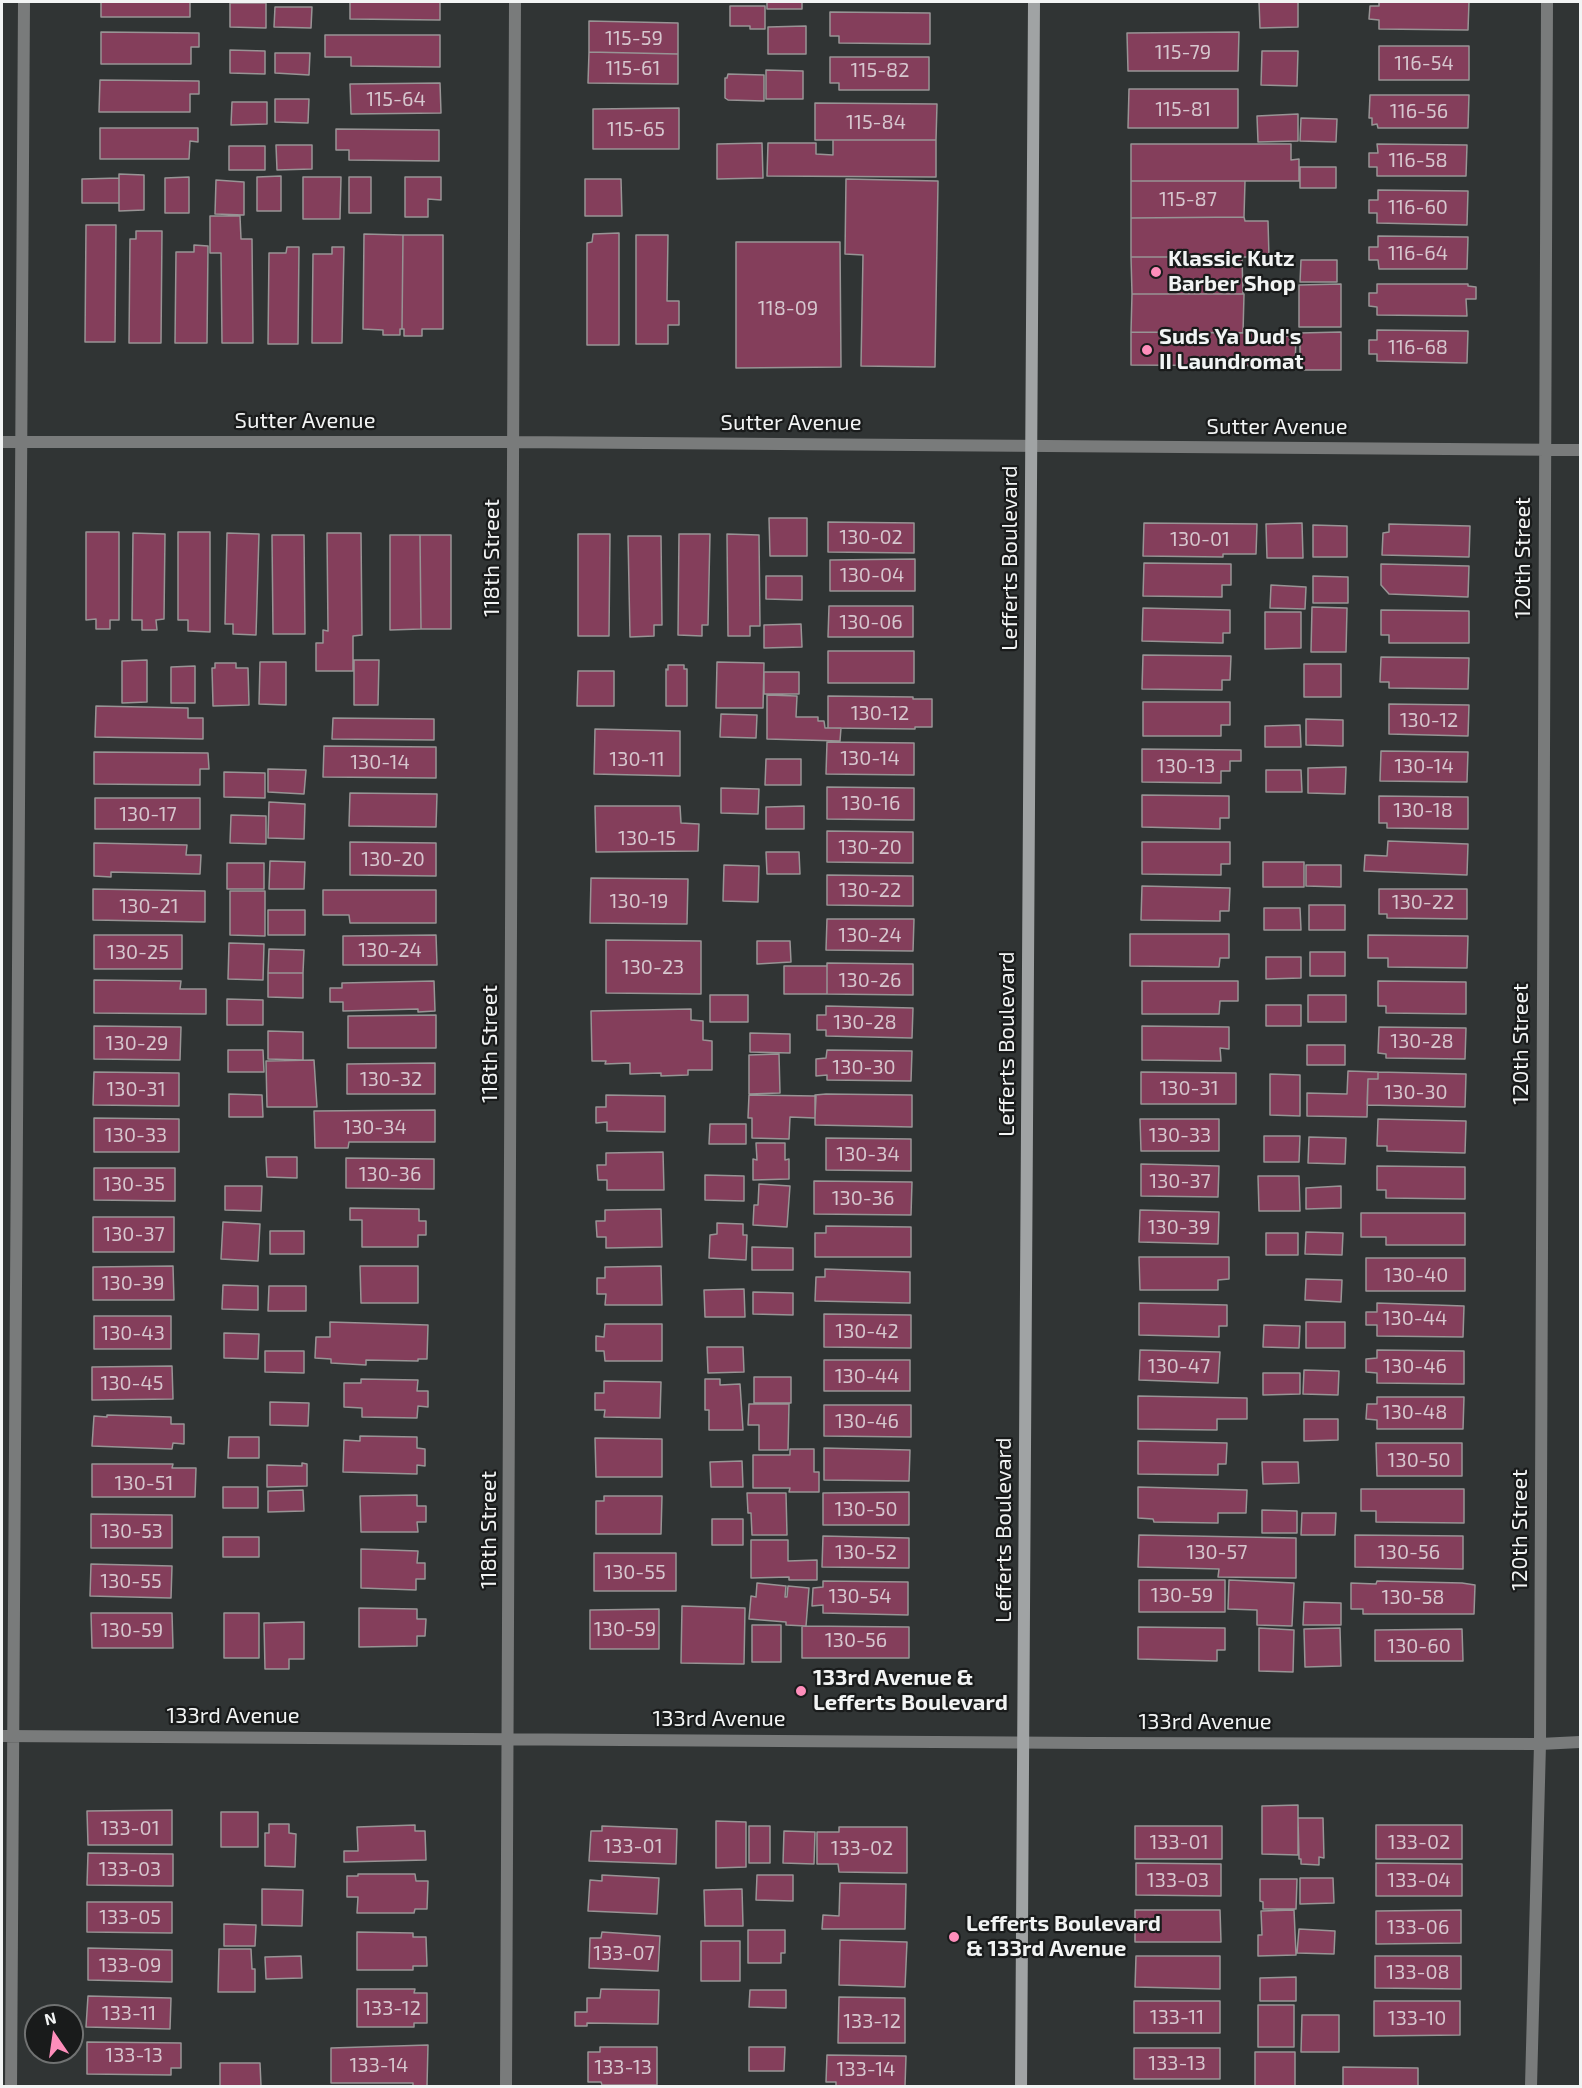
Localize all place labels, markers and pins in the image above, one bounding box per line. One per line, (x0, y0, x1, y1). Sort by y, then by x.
place label: Klassic Kutz Barber Shop (1168, 246, 1296, 298)
marker: Klassic Kutz Barber Shop (1149, 265, 1163, 279)
place label: Suds Ya Dud's II Laundromat (1159, 324, 1303, 376)
marker: Suds Ya Dud's II Laundromat (1140, 343, 1154, 357)
place label: 133rd Avenue & Lefferts Boulevard (813, 1665, 1008, 1717)
marker: 133rd Avenue & Lefferts Boulevard (794, 1684, 808, 1698)
place label: Lefferts Boulevard & 133rd Avenue (966, 1911, 1161, 1963)
marker: Lefferts Boulevard & 133rd Avenue (947, 1930, 961, 1944)

